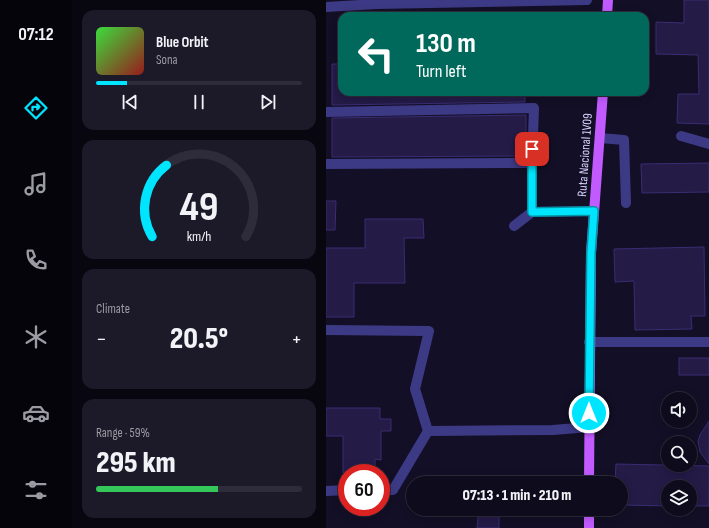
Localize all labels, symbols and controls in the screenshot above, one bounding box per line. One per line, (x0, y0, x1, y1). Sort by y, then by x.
text: 07:12 (18, 24, 54, 45)
text: 130 m (416, 27, 476, 60)
icon: left (350, 28, 402, 80)
text: Blue Orbit (156, 33, 208, 52)
text: Sona (156, 52, 178, 68)
text: Turn left (416, 61, 467, 82)
icon: previous (119, 91, 141, 113)
icon: pause (188, 91, 210, 113)
icon: next (257, 91, 279, 113)
icon: directions (22, 94, 50, 122)
street label: Ruta Nacional 1V09 (574, 113, 596, 197)
pin (515, 132, 549, 166)
icon: arrive (521, 138, 543, 160)
icon: music (22, 170, 50, 198)
text: 49 (179, 183, 219, 232)
text: km/h (187, 228, 211, 245)
icon: phone (22, 246, 50, 274)
text: Climate (96, 301, 130, 317)
text: 20.5° (170, 321, 228, 357)
icon: climate (22, 323, 50, 351)
text: − (96, 326, 107, 353)
text: + (291, 326, 302, 353)
position arrow (568, 392, 610, 434)
map controls (661, 392, 697, 516)
button: sound (661, 392, 697, 428)
icon: car (22, 399, 50, 427)
text: Range · 59% (96, 425, 150, 441)
button: search (661, 436, 697, 472)
text: 295 km (96, 445, 176, 481)
speed limit sign: 60 (338, 464, 390, 516)
icon: filters (22, 476, 50, 504)
button: layers (661, 480, 697, 516)
text: 07:13 · 1 min · 210 m (463, 486, 571, 505)

